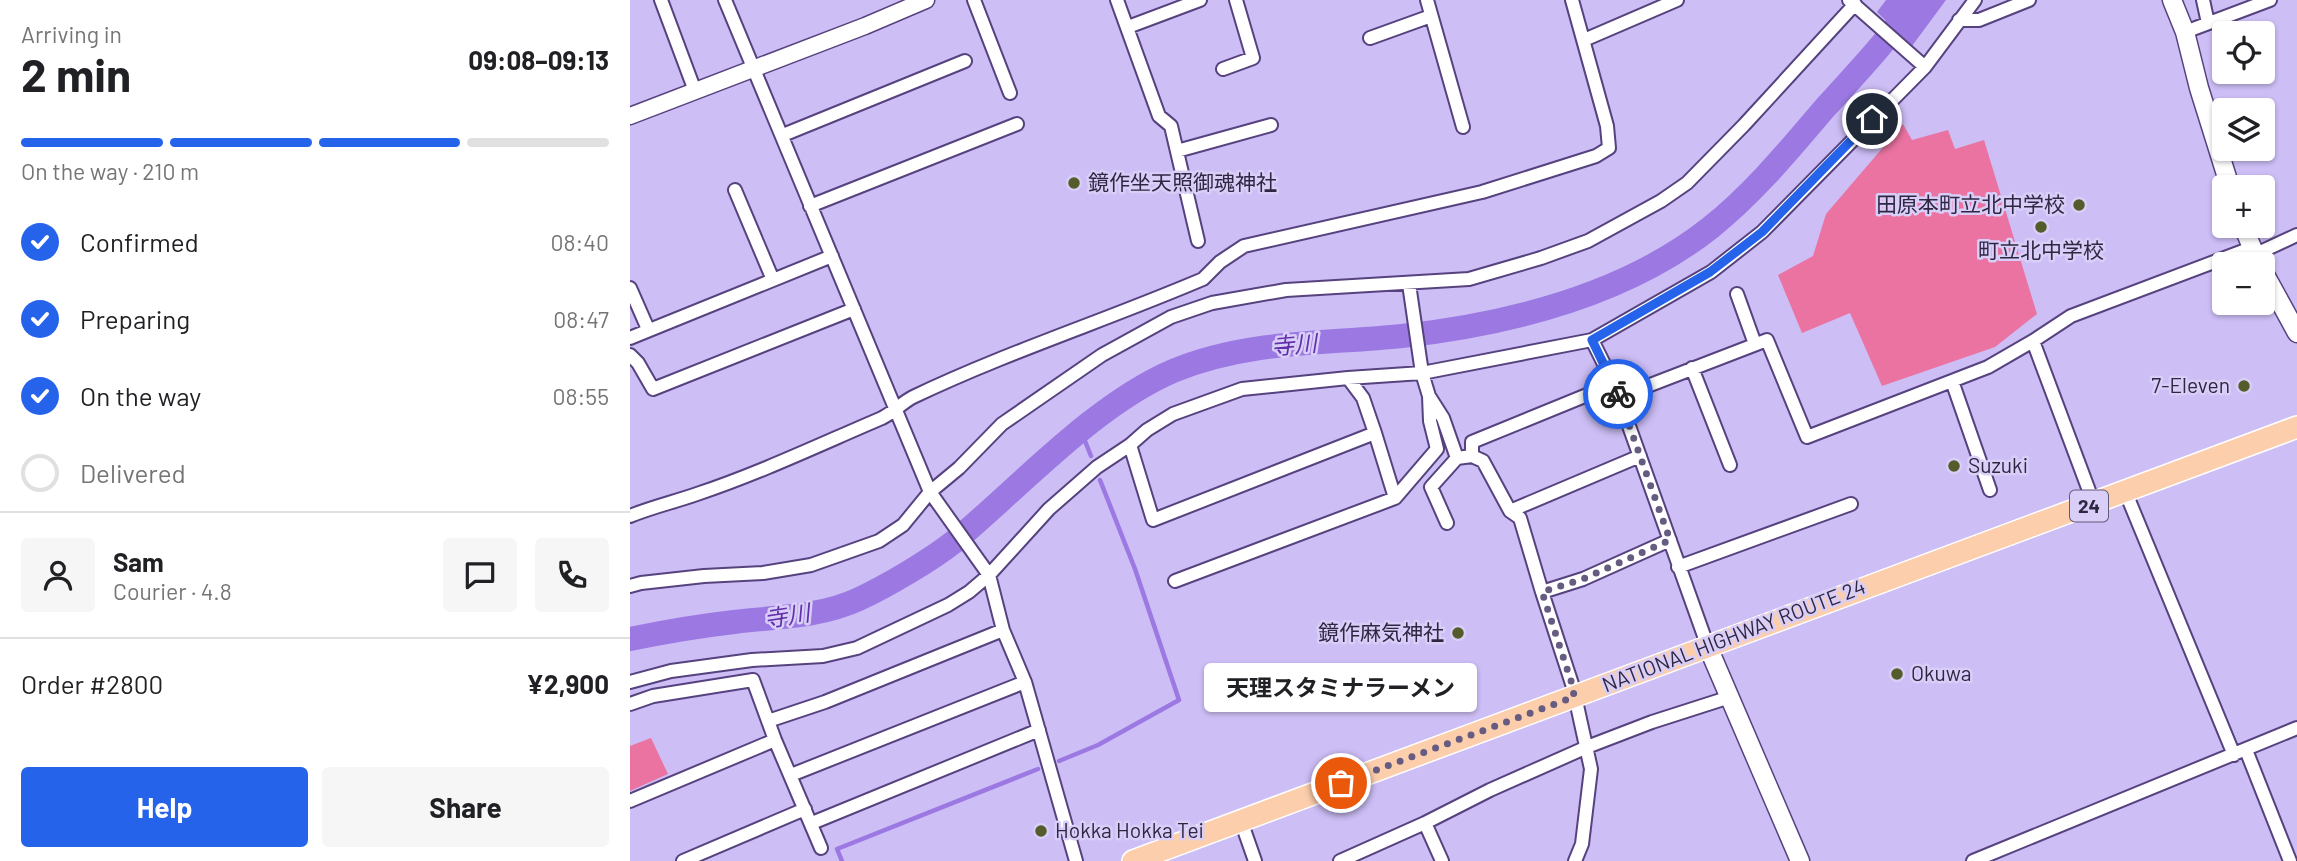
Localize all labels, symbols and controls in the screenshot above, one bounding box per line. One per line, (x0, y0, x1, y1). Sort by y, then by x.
text: Arriving in (21, 20, 122, 48)
map controls (2212, 21, 2275, 315)
button: locate (2212, 21, 2275, 84)
text: 09:08–09:13 (468, 44, 609, 75)
text: 2 min (21, 46, 131, 101)
pin (1842, 89, 1902, 149)
button: layers (2212, 98, 2275, 161)
icon: home (1853, 100, 1891, 138)
text: On the way · 210 m (21, 157, 199, 185)
place label: 鏡作坐天照御魂神社 (1088, 169, 1277, 194)
marker: 鏡作坐天照御魂神社 (1066, 175, 1082, 191)
button: + (2212, 175, 2275, 238)
place label: 田原本町立北中学校 (1876, 191, 2065, 216)
marker: 田原本町立北中学校 (2071, 197, 2087, 213)
marker: 町立北中学校 (2033, 219, 2049, 235)
icon: check (21, 223, 59, 261)
text: Confirmed (80, 226, 199, 257)
text: 08:40 (551, 228, 609, 256)
place label: 町立北中学校 (1978, 237, 2104, 262)
button: − (2212, 252, 2275, 315)
icon: check (21, 300, 59, 338)
text: Preparing (80, 303, 190, 334)
text: 08:47 (553, 305, 609, 333)
water label: 寺川 (1270, 328, 1321, 360)
courier (1583, 359, 1653, 429)
place label: 7-Eleven (2151, 372, 2230, 397)
icon: bike (1599, 375, 1637, 413)
icon: check (21, 377, 59, 415)
marker: 7-Eleven (2236, 378, 2252, 394)
text: On the way (80, 380, 201, 411)
text: 08:55 (553, 382, 609, 410)
place label: Suzuki (1968, 452, 2028, 477)
text: Delivered (80, 457, 186, 488)
marker: Suzuki (1946, 458, 1962, 474)
road number: 24 (2070, 491, 2108, 522)
button: person (21, 538, 95, 612)
button: chat (443, 538, 517, 612)
button: phone (535, 538, 609, 612)
text: Sam (113, 546, 164, 577)
street label: NATIONAL HIGHWAY ROUTE 24 (1598, 573, 1869, 696)
text: Courier · 4.8 (113, 577, 232, 605)
water label: 寺川 (762, 597, 815, 632)
place label: 鏡作麻気神社 (1318, 619, 1444, 644)
marker: 鏡作麻気神社 (1450, 625, 1466, 641)
place label: Okuwa (1911, 660, 1971, 685)
callout: 天理スタミナラーメン (1204, 664, 1478, 713)
marker: Okuwa (1889, 666, 1905, 682)
text: Order #2800 (21, 668, 163, 699)
text: ¥2,900 (526, 668, 609, 699)
text: 天理スタミナラーメン (1226, 673, 1455, 701)
pin (1311, 753, 1371, 813)
icon: bag (1322, 764, 1360, 802)
button: Help (21, 767, 308, 847)
button: Share (322, 767, 609, 847)
place label: Hokka Hokka Tei (1055, 817, 1204, 842)
marker: Hokka Hokka Tei (1033, 823, 1049, 839)

